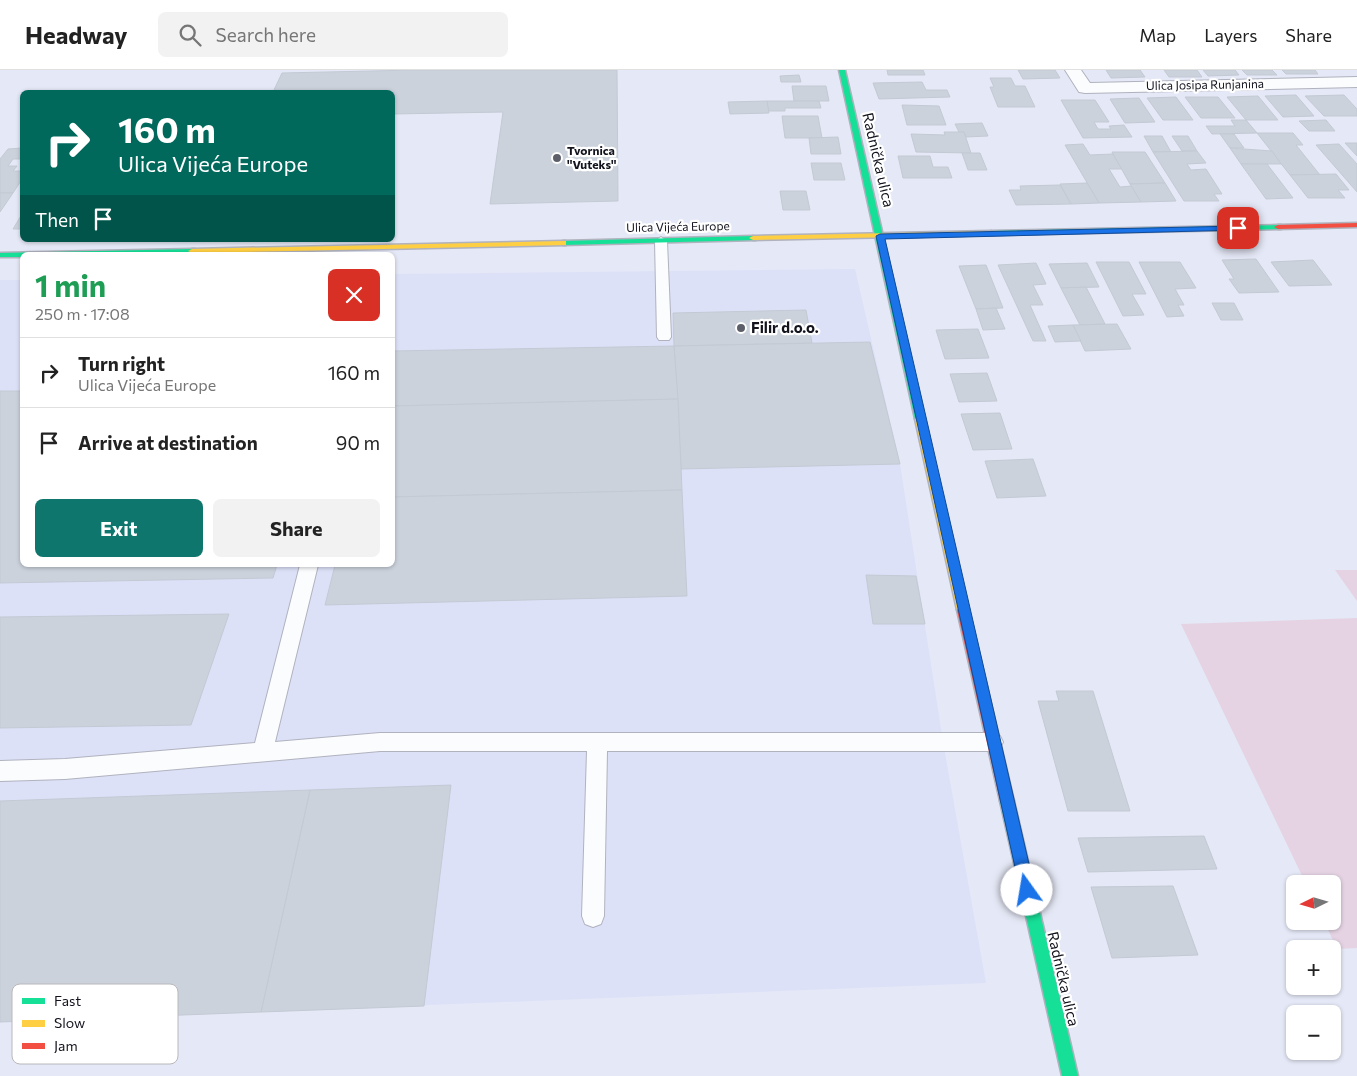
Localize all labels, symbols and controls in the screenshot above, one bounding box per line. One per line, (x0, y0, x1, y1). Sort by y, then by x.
search box (158, 12, 508, 57)
text: Headway (25, 20, 128, 49)
icon: search (176, 21, 204, 49)
text: Search here (216, 23, 316, 46)
text: Map (1139, 24, 1176, 46)
text: Layers (1204, 24, 1257, 46)
text: Share (1285, 24, 1332, 46)
street label: Ulica Josipa Runjanina (1146, 76, 1264, 93)
text: 160 m (118, 107, 216, 150)
icon: right (35, 110, 100, 175)
street label: Radnička ulica (859, 111, 899, 209)
place label: Tvornica ''Vuteks'' (567, 143, 617, 171)
text: Ulica Vijeća Europe (118, 150, 308, 177)
marker: Tvornica ''Vuteks'' (551, 152, 563, 164)
icon: arrive (89, 205, 117, 233)
pin (1217, 207, 1259, 249)
text: Then (35, 208, 79, 231)
icon: arrive (1224, 214, 1252, 242)
street label: Ulica Vijeća Europe (626, 218, 730, 234)
text: 1 min (35, 266, 106, 303)
button: close (328, 269, 380, 321)
text: 250 m · 17:08 (35, 304, 130, 323)
place label: Filir d.o.o. (751, 318, 819, 336)
marker: Filir d.o.o. (735, 322, 747, 334)
text: Turn right (78, 352, 165, 375)
icon: right (35, 359, 63, 387)
text: 160 m (328, 361, 380, 384)
text: Ulica Vijeća Europe (78, 375, 216, 394)
icon: arrive (35, 429, 63, 457)
text: Arrive at destination (78, 431, 258, 454)
text: 90 m (336, 431, 380, 454)
button: Exit (35, 499, 203, 557)
button: Share (213, 499, 380, 557)
position arrow (1000, 863, 1052, 915)
north arrow (1286, 875, 1341, 930)
map controls (1286, 875, 1341, 1060)
street label: Radnička ulica (1044, 930, 1084, 1028)
button: + (1286, 940, 1341, 995)
legend (12, 984, 178, 1064)
text: Fast (54, 992, 81, 1009)
button: − (1286, 1005, 1341, 1060)
text: Slow (54, 1014, 85, 1031)
text: Jam (54, 1037, 78, 1054)

